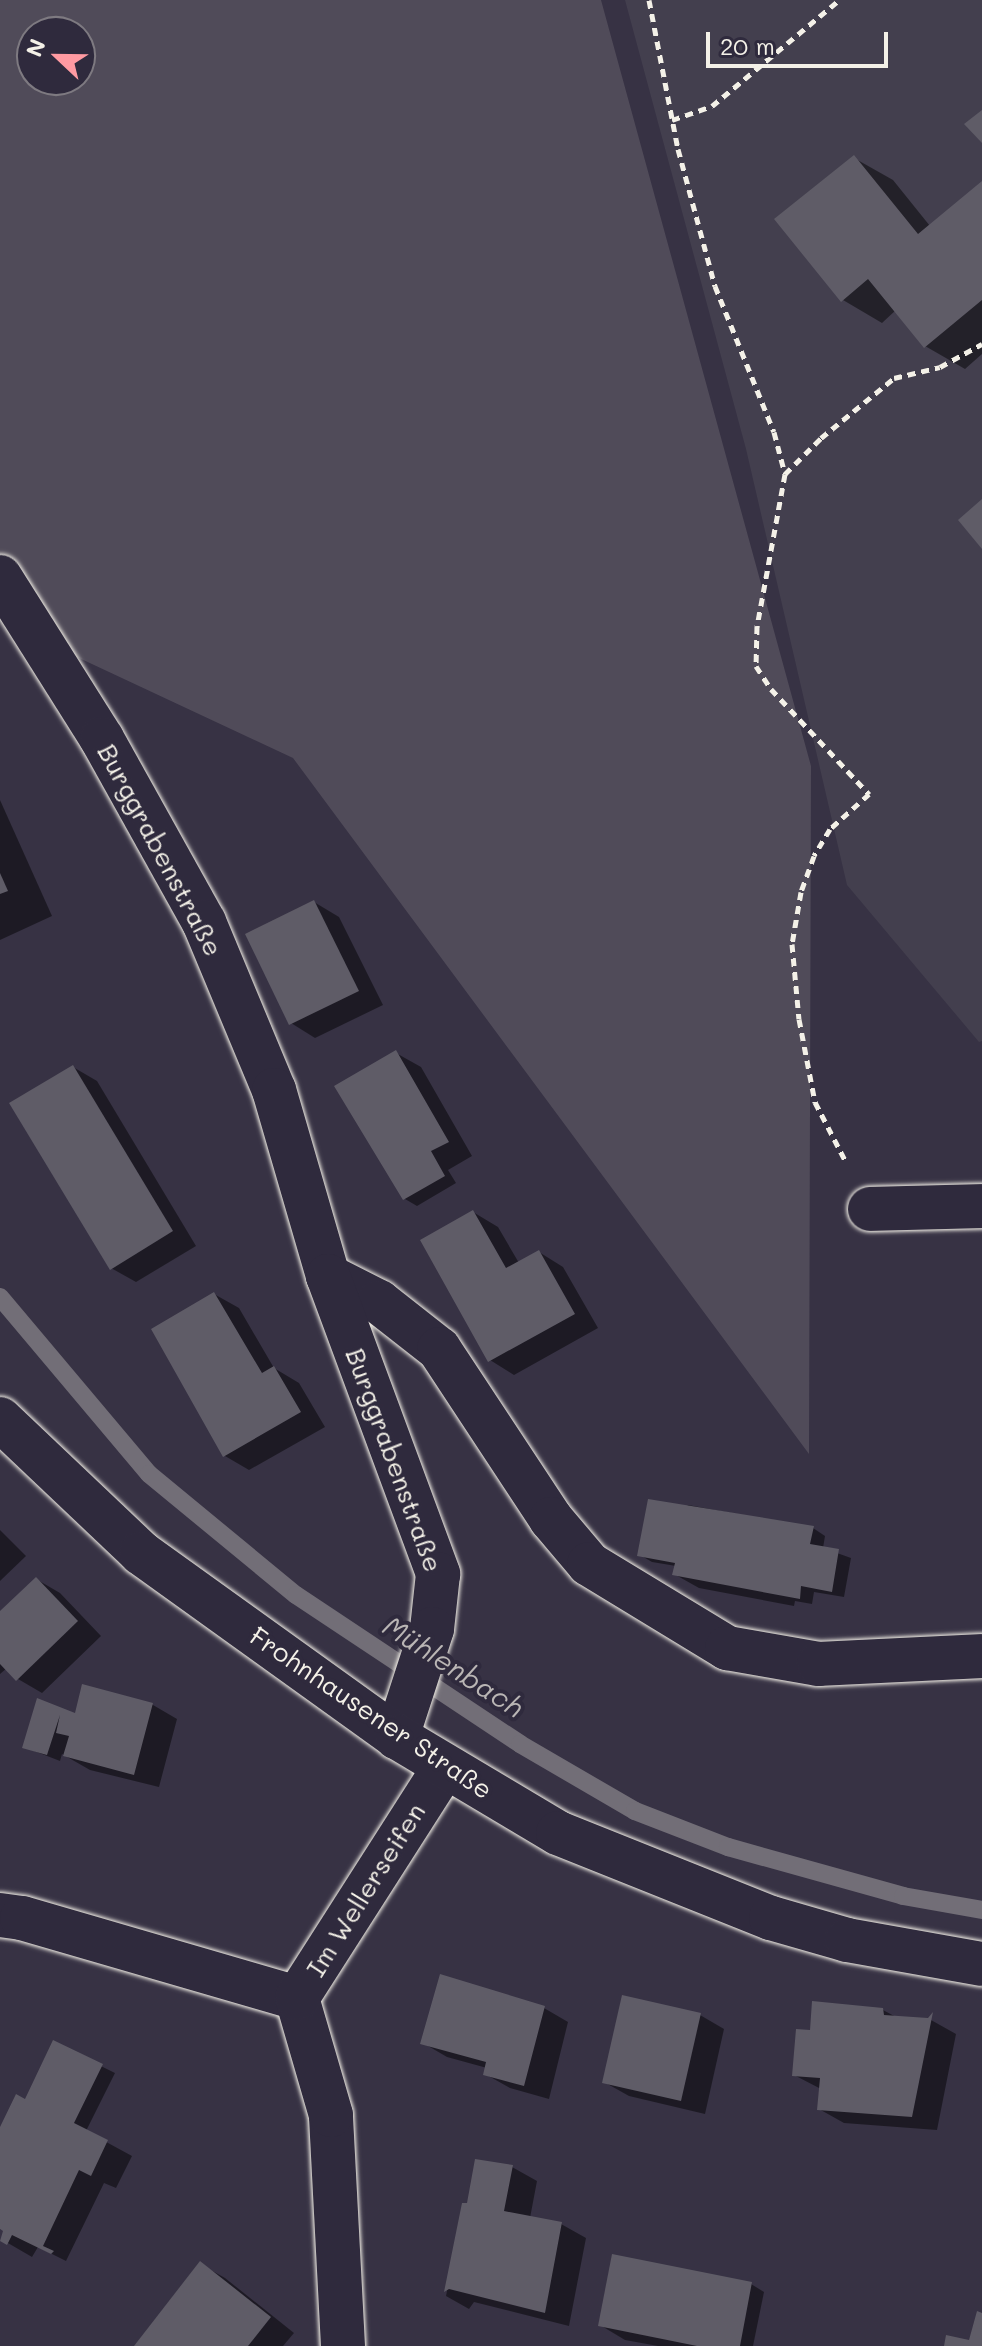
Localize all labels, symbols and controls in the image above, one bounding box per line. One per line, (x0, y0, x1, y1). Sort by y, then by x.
north arrow (16, 16, 96, 96)
scale bar (710, 16, 892, 66)
text: 20 m (720, 30, 775, 61)
text: N (19, 34, 52, 61)
street label: Burggrabenstraße (91, 739, 229, 961)
street label: Burggrabenstraße (339, 1344, 449, 1576)
water label: Mühlenbach (377, 1608, 531, 1724)
street label: Frohnhausener Straße (244, 1620, 498, 1806)
street label: Im Wellerseifen (300, 1797, 432, 1983)

